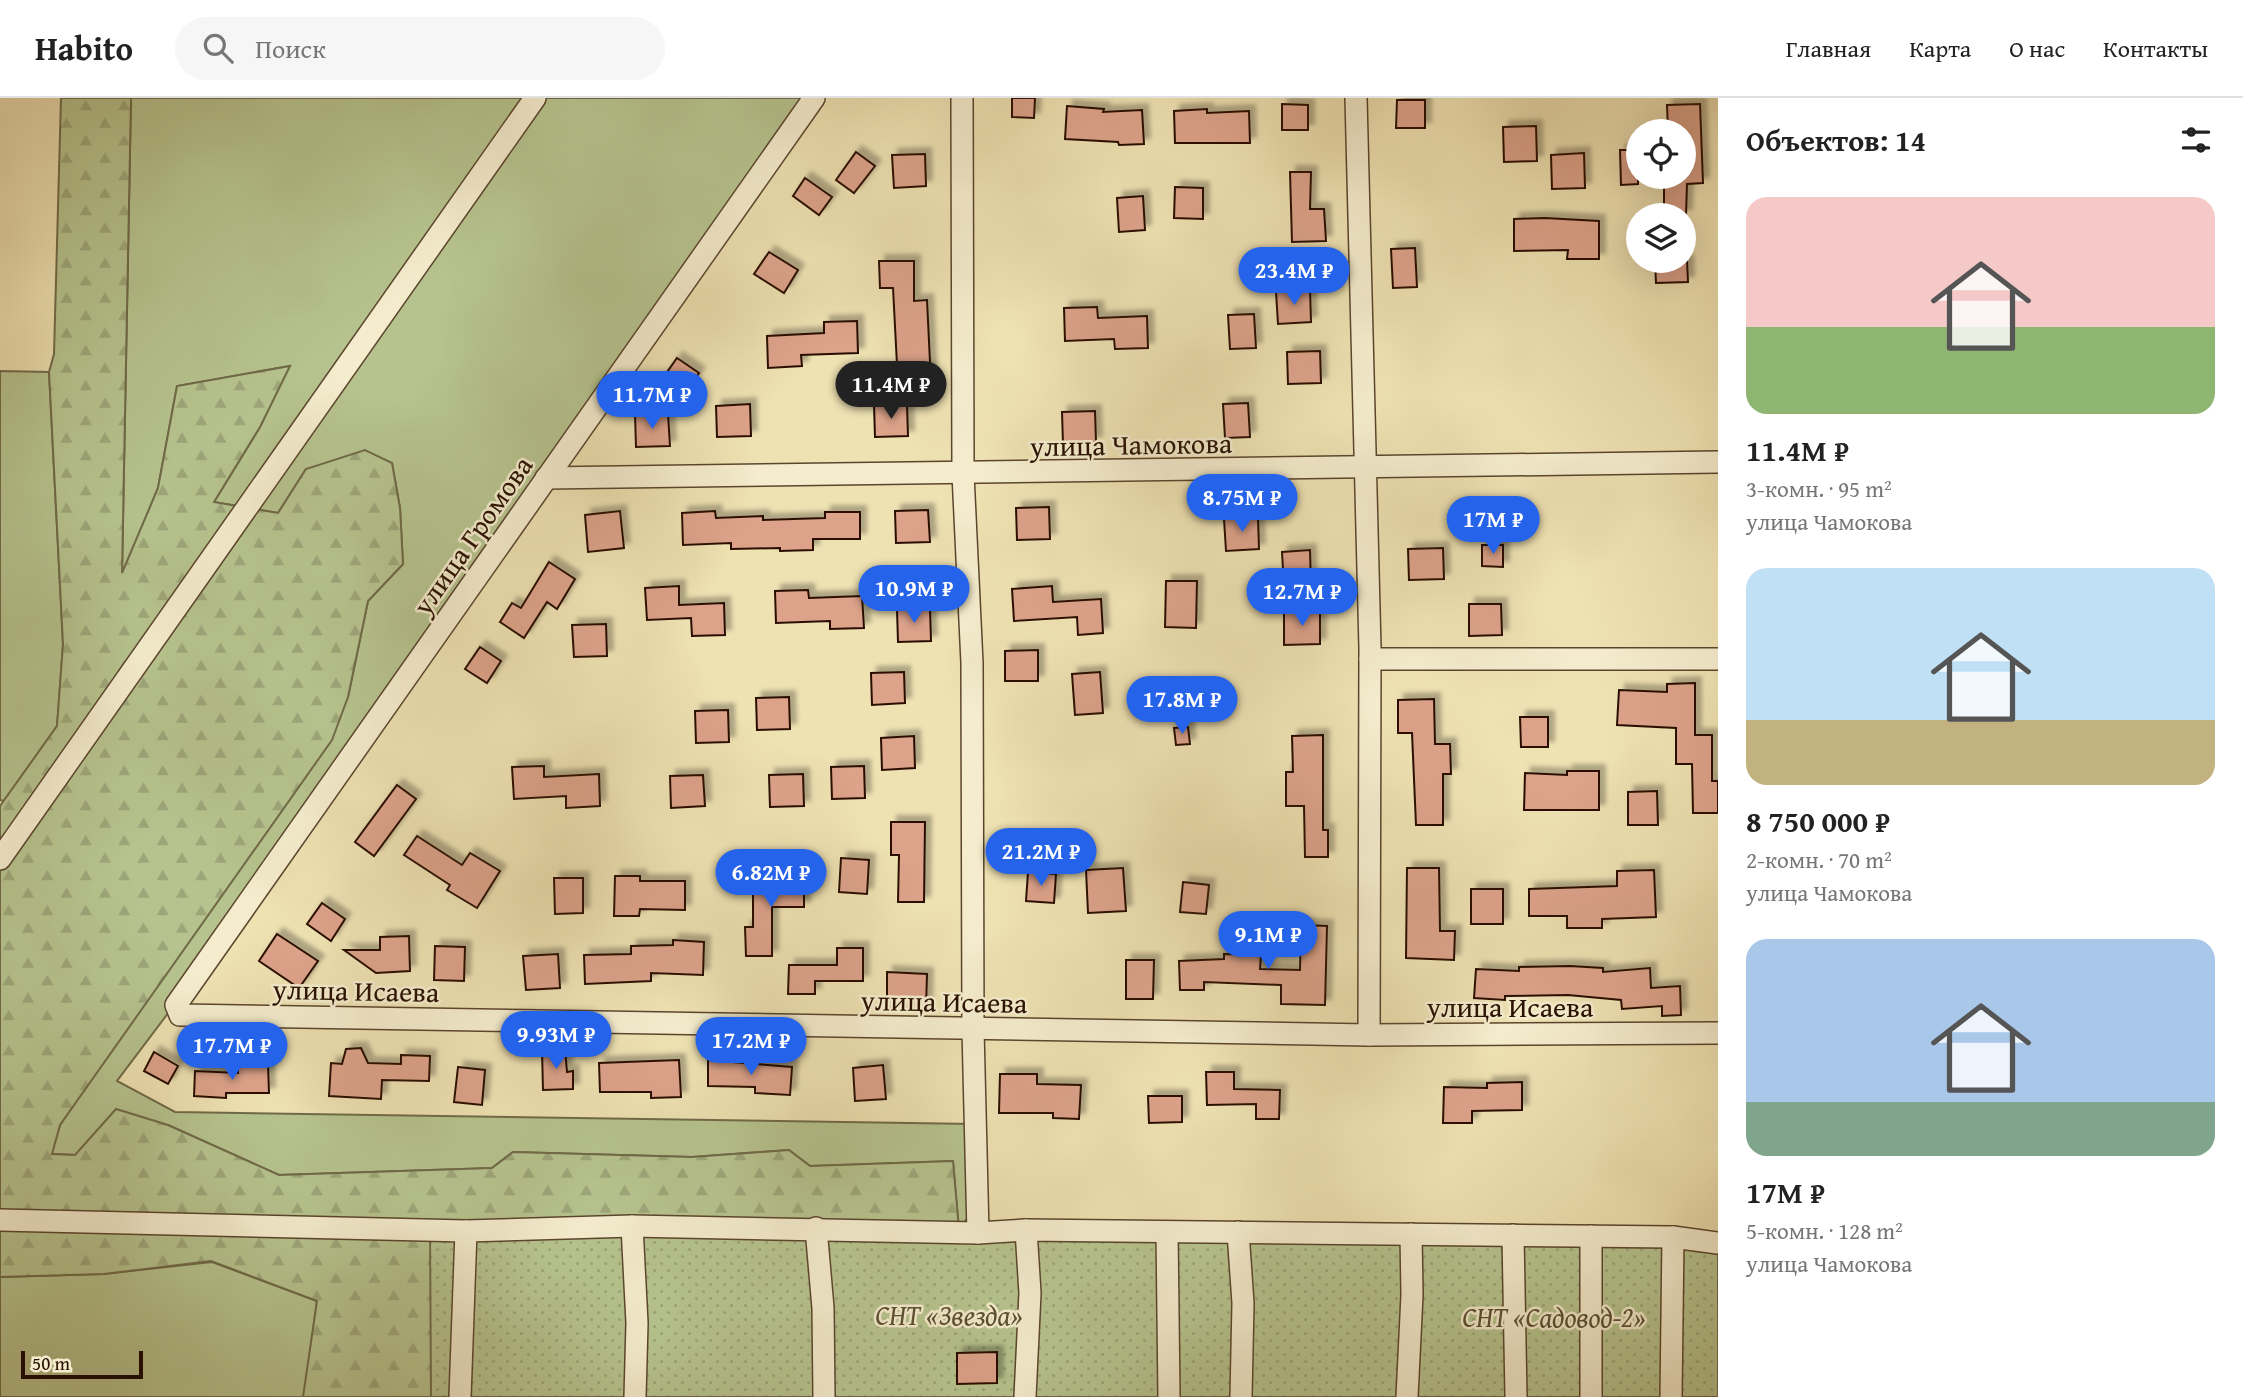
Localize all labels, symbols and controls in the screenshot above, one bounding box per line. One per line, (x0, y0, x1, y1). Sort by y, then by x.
search box (175, 17, 665, 80)
text: Habito (35, 24, 133, 72)
icon: search (199, 29, 237, 67)
text: Поиск (255, 29, 326, 68)
text: Главная (1786, 31, 1871, 66)
text: Карта (1909, 31, 1971, 66)
text: О нас (2009, 31, 2065, 66)
text: Контакты (2103, 31, 2208, 66)
text: Объектов: 14 (1746, 118, 1926, 162)
map controls (1626, 119, 1696, 273)
button: locate (1626, 119, 1696, 189)
icon: filters (2177, 121, 2215, 159)
button: layers (1626, 203, 1696, 273)
icon: home (1918, 243, 2044, 369)
pin: 23.4M ₽ (1229, 248, 1359, 307)
text: 23.4M ₽ (1254, 253, 1334, 286)
pin: 11.4M ₽ (826, 362, 956, 421)
text: 11.4M ₽ (851, 367, 931, 400)
pin: 11.7M ₽ (587, 372, 717, 431)
text: 11.7M ₽ (612, 377, 692, 410)
street label: улица Чамокова (1028, 422, 1233, 466)
text: 11.4M ₽ (1746, 428, 1849, 472)
street label: улица Громова (401, 447, 543, 624)
text: 3-комн. · 95 m² (1746, 472, 1892, 505)
pin: 8.75M ₽ (1177, 474, 1307, 534)
text: 8.75M ₽ (1202, 480, 1282, 513)
pin: 17M ₽ (1444, 496, 1542, 556)
text: 17M ₽ (1463, 502, 1523, 535)
text: улица Чамокова (1746, 505, 1912, 538)
pin: 10.9M ₽ (849, 566, 979, 625)
pin: 12.7M ₽ (1237, 568, 1367, 628)
text: 10.9M ₽ (874, 571, 954, 604)
text: 12.7M ₽ (1262, 574, 1342, 607)
icon: home (1918, 614, 2044, 740)
pin: 17.8M ₽ (1117, 676, 1247, 736)
text: 17.8M ₽ (1142, 682, 1222, 715)
text: 8 750 000 ₽ (1746, 799, 1890, 843)
pin: 21.2M ₽ (976, 828, 1106, 888)
text: 21.2M ₽ (1001, 834, 1081, 867)
text: 2-комн. · 70 m² (1746, 843, 1892, 876)
pin: 6.82M ₽ (706, 850, 836, 909)
text: 6.82M ₽ (731, 855, 811, 888)
text: улица Чамокова (1746, 876, 1912, 909)
pin: 9.1M ₽ (1211, 912, 1325, 971)
text: 9.1M ₽ (1234, 917, 1302, 950)
street label: улица Исаева (271, 968, 440, 1012)
street label: улица Исаева (859, 979, 1028, 1023)
icon: home (1918, 985, 2044, 1111)
street label: улица Исаева (1426, 986, 1594, 1027)
pin: 9.93M ₽ (491, 1012, 621, 1071)
text: 9.93M ₽ (516, 1017, 596, 1050)
pin: 17.2M ₽ (686, 1018, 816, 1077)
pin: 17.7M ₽ (167, 1023, 297, 1082)
text: 17.2M ₽ (711, 1023, 791, 1056)
text: 17.7M ₽ (192, 1028, 272, 1061)
text: 17M ₽ (1746, 1170, 1825, 1214)
text: 5-комн. · 128 m² (1746, 1214, 1903, 1247)
text: улица Чамокова (1746, 1247, 1912, 1280)
park label: СНТ «Звезда» (875, 1294, 1023, 1335)
park label: СНТ «Садовод-2» (1462, 1296, 1646, 1337)
scale bar (21, 1348, 144, 1380)
text: 50 m (32, 1349, 70, 1377)

